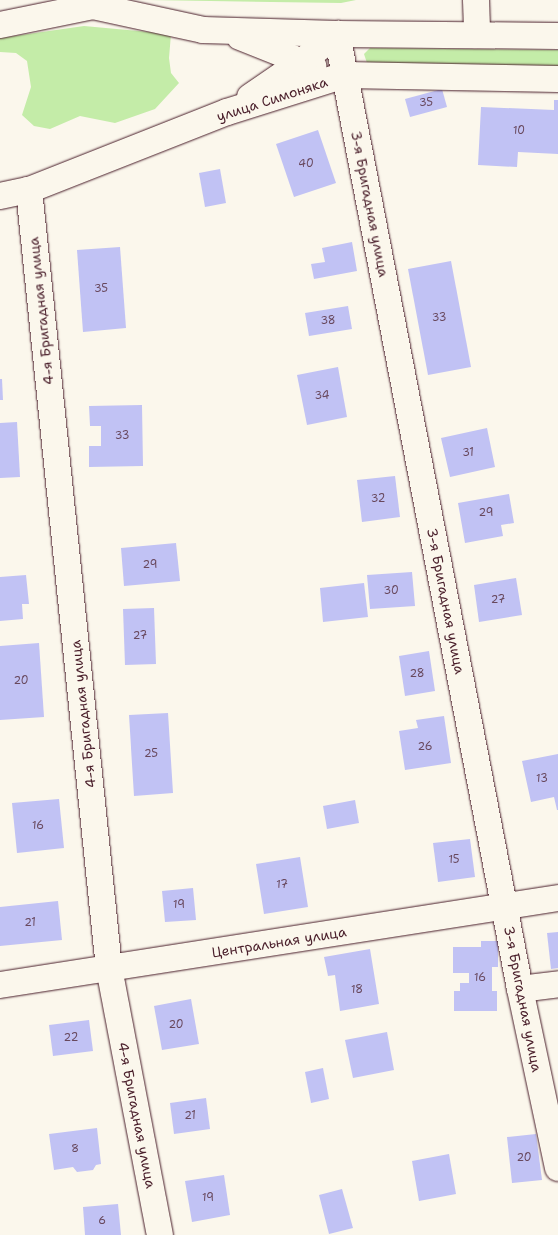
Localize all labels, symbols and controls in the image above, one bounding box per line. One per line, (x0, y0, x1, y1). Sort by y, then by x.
street label: улица Симоняка (214, 73, 330, 125)
house number: 35 (419, 96, 433, 110)
house number: 10 (513, 124, 525, 138)
street label: 3-я Бригадная улица (348, 129, 392, 279)
house number: 40 (298, 157, 314, 171)
street label: 4-я Бригадная улица (25, 236, 57, 386)
house number: 35 (94, 282, 108, 296)
house number: 33 (432, 311, 446, 325)
house number: 38 (320, 314, 336, 328)
house number: 34 (315, 389, 329, 403)
house number: 33 (115, 429, 129, 443)
house number: 31 (462, 446, 474, 460)
house number: 32 (371, 492, 385, 506)
house number: 29 (479, 506, 493, 520)
street label: 3-я Бригадная улица (424, 526, 468, 676)
house number: 29 (143, 558, 157, 572)
house number: 30 (383, 584, 399, 598)
house number: 27 (491, 593, 505, 607)
house number: 27 (133, 629, 147, 643)
street label: 4-я Бригадная улица (67, 639, 99, 789)
house number: 28 (409, 667, 425, 681)
house number: 20 (13, 674, 29, 688)
house number: 26 (418, 740, 432, 754)
house number: 25 (144, 747, 158, 761)
house number: 13 (536, 772, 548, 786)
house number: 16 (32, 819, 44, 833)
house number: 15 (448, 853, 460, 867)
house number: 17 (276, 878, 288, 892)
house number: 19 (173, 898, 185, 912)
house number: 21 (24, 916, 36, 930)
street label: Центральная улица (210, 923, 348, 961)
street label: 3-я Бригадная улица (501, 924, 545, 1074)
house number: 16 (474, 971, 486, 985)
house number: 18 (351, 983, 363, 997)
house number: 20 (168, 1018, 184, 1032)
house number: 22 (64, 1031, 78, 1045)
street label: 4-я Бригадная улица (115, 1040, 159, 1190)
house number: 21 (184, 1109, 196, 1123)
house number: 8 (71, 1142, 79, 1156)
house number: 20 (516, 1151, 532, 1165)
house number: 19 (202, 1191, 214, 1205)
house number: 6 (98, 1214, 106, 1228)

